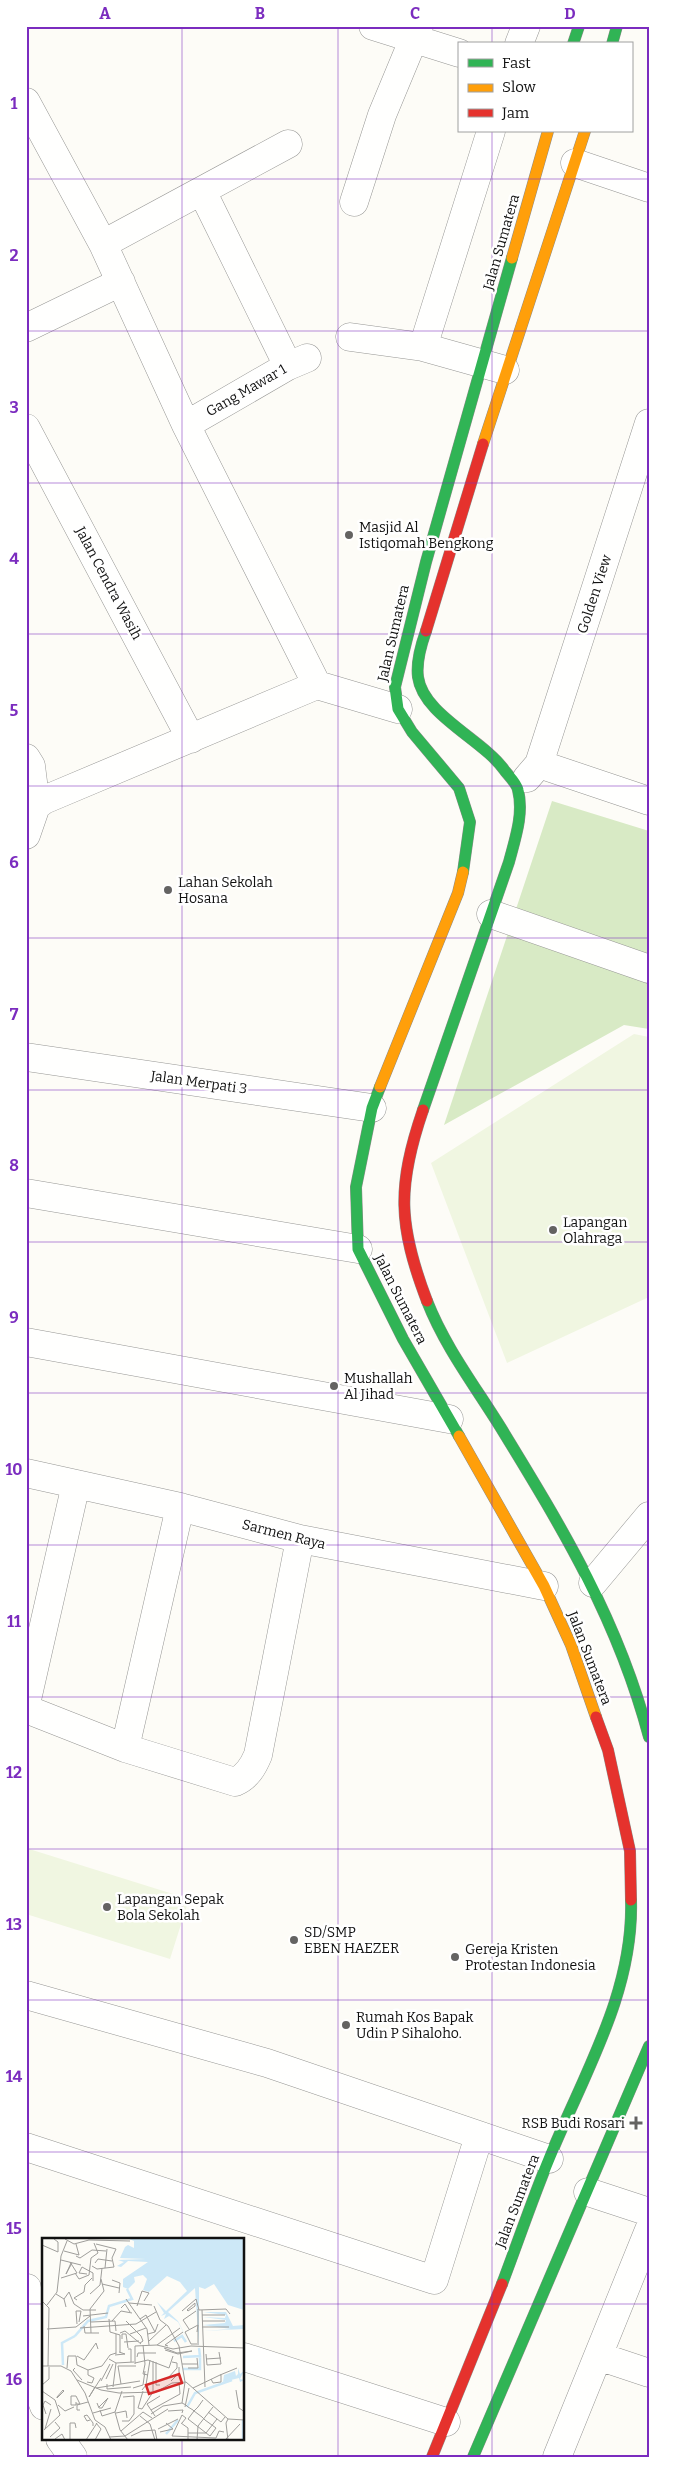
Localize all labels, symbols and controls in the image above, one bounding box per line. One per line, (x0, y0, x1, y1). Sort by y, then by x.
text: A (99, 4, 111, 23)
text: B (255, 4, 265, 23)
text: C (410, 4, 420, 23)
text: D (564, 4, 576, 23)
legend (458, 42, 632, 132)
text: Fast (502, 54, 531, 72)
text: Slow (502, 78, 537, 96)
text: 1 (11, 94, 18, 113)
text: Jam (501, 104, 530, 122)
street label: Jalan Sumatera (479, 192, 523, 293)
text: 2 (9, 246, 19, 265)
street label: Gang Mawar 1 (203, 360, 290, 420)
text: 3 (9, 398, 19, 417)
place label: Masjid Al Istiqomah Bengkong (359, 519, 494, 552)
street label: Jalan Cendra Wasih (71, 523, 146, 643)
marker: Masjid Al Istiqomah Bengkong (343, 529, 355, 541)
text: 4 (9, 549, 19, 568)
street label: Golden View (574, 552, 615, 636)
street label: Jalan Sumatera (374, 583, 413, 684)
text: 5 (10, 701, 19, 720)
text: 6 (9, 853, 19, 872)
place label: Lahan Sekolah Hosana (178, 874, 273, 907)
marker: Lahan Sekolah Hosana (162, 884, 174, 896)
text: 7 (10, 1005, 19, 1024)
street label: Jalan Merpati 3 (149, 1067, 248, 1098)
text: 8 (9, 1156, 19, 1175)
place label: Lapangan Olahraga (563, 1214, 627, 1247)
marker: Lapangan Olahraga (547, 1224, 559, 1236)
street label: Jalan Sumatera (370, 1250, 431, 1347)
text: 9 (9, 1308, 19, 1327)
place label: Mushallah Al Jihad (344, 1370, 413, 1403)
marker: Mushallah Al Jihad (328, 1380, 340, 1392)
text: 10 (5, 1460, 23, 1479)
street label: Sarmen Raya (240, 1516, 328, 1553)
street label: Jalan Sumatera (564, 1608, 615, 1708)
text: 11 (7, 1612, 21, 1631)
text: 12 (6, 1763, 22, 1782)
place label: Lapangan Sepak Bola Sekolah (117, 1891, 224, 1924)
marker: Lapangan Sepak Bola Sekolah (101, 1901, 113, 1913)
text: 13 (6, 1915, 22, 1934)
place label: SD/SMP EBEN HAEZER (304, 1924, 399, 1957)
marker: SD/SMP EBEN HAEZER (288, 1934, 300, 1946)
place label: Gereja Kristen Protestan Indonesia (465, 1941, 596, 1974)
marker: Gereja Kristen Protestan Indonesia (449, 1951, 461, 1963)
place label: Rumah Kos Bapak Udin P Sihaloho. (356, 2009, 473, 2042)
marker: Rumah Kos Bapak Udin P Sihaloho. (340, 2019, 352, 2031)
text: 14 (6, 2067, 23, 2086)
place label: RSB Budi Rosari (522, 2115, 625, 2132)
marker: RSB Budi Rosari (629, 2116, 643, 2130)
street label: Jalan Sumatera (491, 2152, 543, 2251)
text: 15 (6, 2219, 22, 2238)
inset map (42, 2238, 245, 2440)
text: 16 (6, 2370, 23, 2389)

